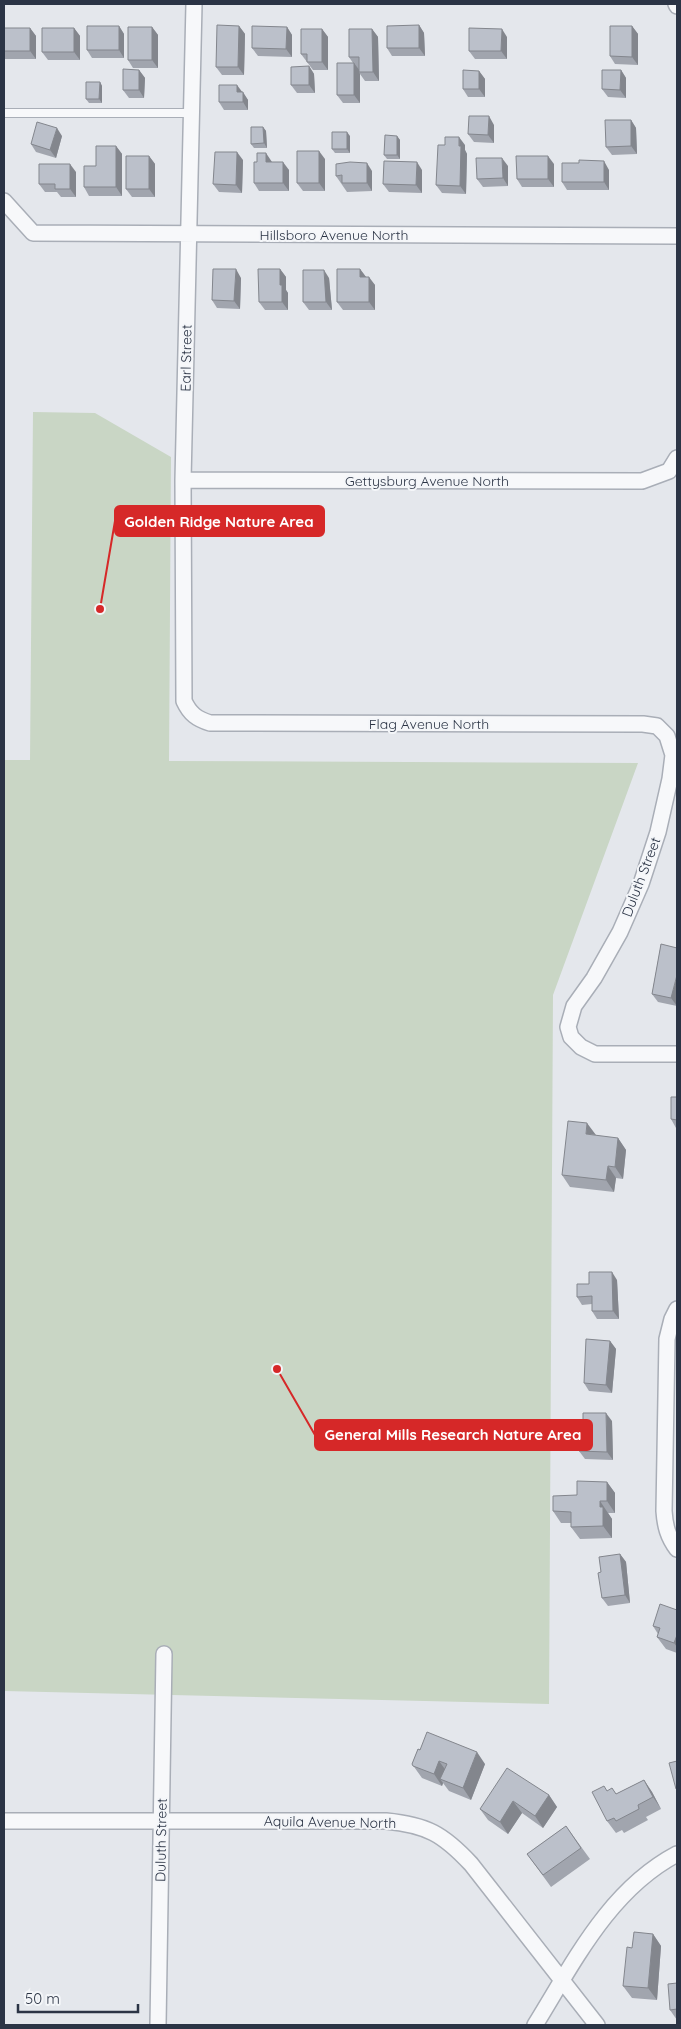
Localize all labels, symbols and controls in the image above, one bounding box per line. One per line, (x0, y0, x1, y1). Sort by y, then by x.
street label: Hillsboro Avenue North (260, 226, 408, 244)
street label: Earl Street (176, 324, 196, 392)
street label: Gettysburg Avenue North (345, 472, 509, 490)
callout: Golden Ridge Nature Area (115, 506, 324, 536)
text: Golden Ridge Nature Area (124, 512, 314, 531)
street label: Flag Avenue North (369, 715, 489, 733)
street label: Duluth Street (618, 834, 665, 919)
callout: General Mills Research Nature Area (315, 1420, 592, 1450)
text: General Mills Research Nature Area (325, 1425, 581, 1444)
street label: Duluth Street (151, 1798, 171, 1882)
street label: Aquila Avenue North (264, 1812, 396, 1832)
scale bar (18, 1982, 138, 2014)
text: 50 m (25, 1989, 60, 2008)

